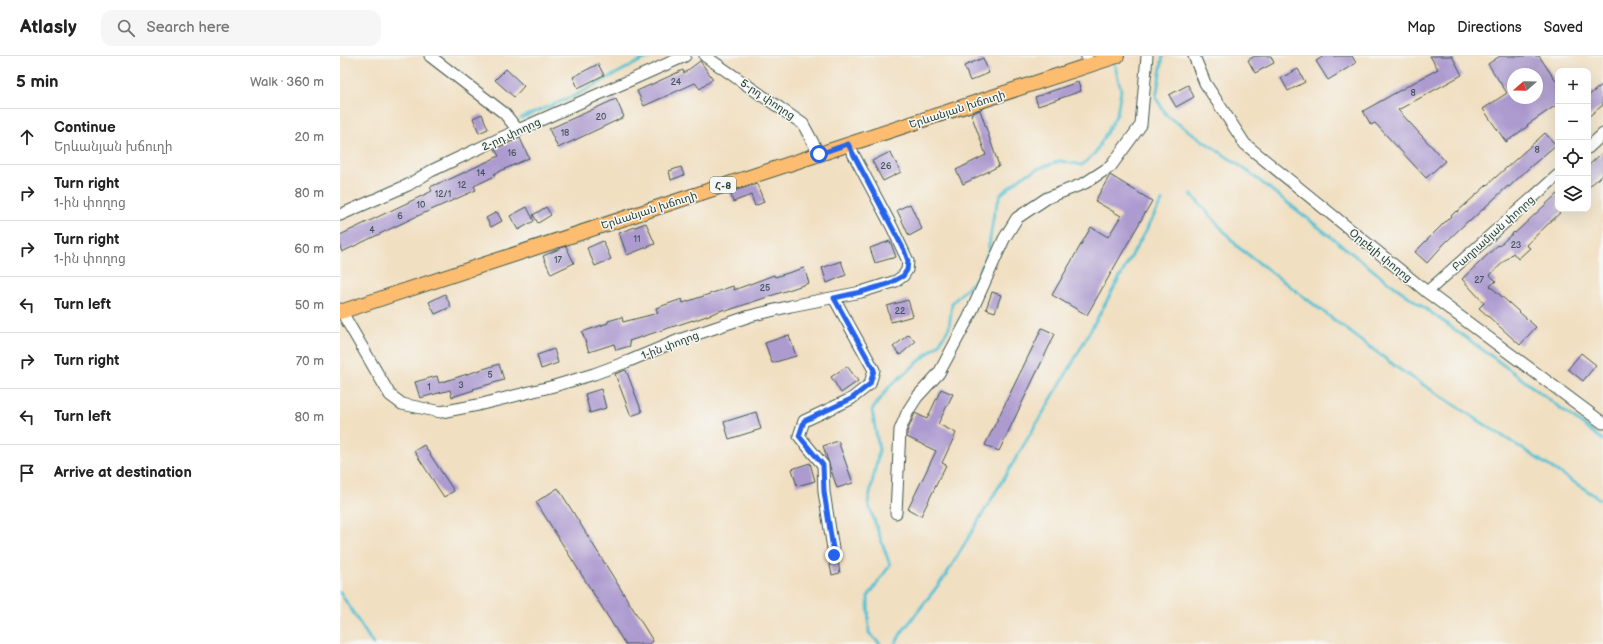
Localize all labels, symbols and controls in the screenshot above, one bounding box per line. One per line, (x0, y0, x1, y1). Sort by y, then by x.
search box (101, 10, 381, 46)
text: Atlasly (20, 16, 77, 39)
icon: search (115, 17, 137, 39)
text: Search here (147, 18, 230, 37)
text: Map (1407, 19, 1435, 36)
text: Directions (1457, 19, 1522, 36)
text: Saved (1544, 19, 1583, 36)
north arrow (1507, 68, 1543, 104)
map controls (1555, 68, 1591, 212)
button: + (1555, 68, 1591, 104)
text: 5 min (16, 72, 59, 92)
text: Walk · 360 m (250, 74, 324, 90)
street label: 5-րդ փողոց (738, 76, 798, 122)
house number: 24 (671, 77, 682, 88)
street label: Երևանյան խճուղի (907, 88, 1007, 131)
house number: 8 (1410, 88, 1416, 99)
button: − (1555, 104, 1591, 140)
house number: 20 (596, 112, 606, 123)
street label: 2-րդ փողոց (480, 115, 543, 154)
text: Continue (54, 118, 116, 137)
icon: ahead (16, 126, 38, 148)
house number: 18 (561, 128, 569, 139)
text: 20 m (294, 129, 324, 145)
text: Երևանյան խճուղի (54, 139, 173, 155)
button: locate (1555, 140, 1591, 176)
route start (810, 145, 828, 163)
house number: 8 (1534, 145, 1540, 156)
house number: 16 (508, 148, 517, 159)
house number: 26 (881, 161, 892, 172)
house number: 14 (477, 168, 486, 179)
text: Turn right (54, 174, 119, 193)
button: layers (1555, 176, 1591, 212)
road number: Հ-8 (710, 177, 736, 193)
house number: 12 (458, 180, 467, 191)
icon: right (16, 182, 38, 204)
text: 80 m (295, 185, 324, 201)
house number: 12/1 (435, 189, 451, 200)
street label: Երևանյան խճուղի (599, 189, 699, 232)
street label: Բաղրամյան փողոց (1449, 193, 1537, 274)
text: 1-ին փողոց (54, 195, 126, 211)
house number: 10 (417, 200, 425, 211)
house number: 6 (397, 211, 403, 222)
house number: 4 (369, 225, 375, 236)
street label: Օրբելի փողոց (1347, 226, 1415, 285)
text: Turn right (54, 230, 119, 249)
house number: 11 (634, 234, 640, 245)
icon: right (16, 238, 38, 260)
house number: 23 (1511, 240, 1522, 251)
text: 60 m (294, 241, 324, 257)
text: 1-ին փողոց (54, 251, 126, 267)
house number: 17 (554, 255, 563, 266)
house number: 27 (1474, 275, 1484, 286)
house number: 25 (760, 283, 770, 294)
icon: left (16, 294, 38, 316)
text: Turn left (54, 295, 111, 314)
text: 50 m (295, 297, 324, 313)
house number: 22 (895, 306, 906, 317)
street label: 1-ին փողոց (640, 329, 701, 362)
icon: right (16, 350, 38, 372)
text: Turn right (54, 351, 119, 370)
text: 70 m (296, 353, 324, 369)
house number: 5 (487, 370, 493, 381)
house number: 3 (458, 380, 464, 391)
house number: 1 (427, 382, 431, 393)
icon: left (16, 406, 38, 428)
text: Turn left (54, 407, 111, 426)
text: 80 m (295, 409, 324, 425)
icon: arrive (16, 462, 38, 484)
text: Arrive at destination (54, 463, 192, 482)
route end (825, 546, 843, 564)

